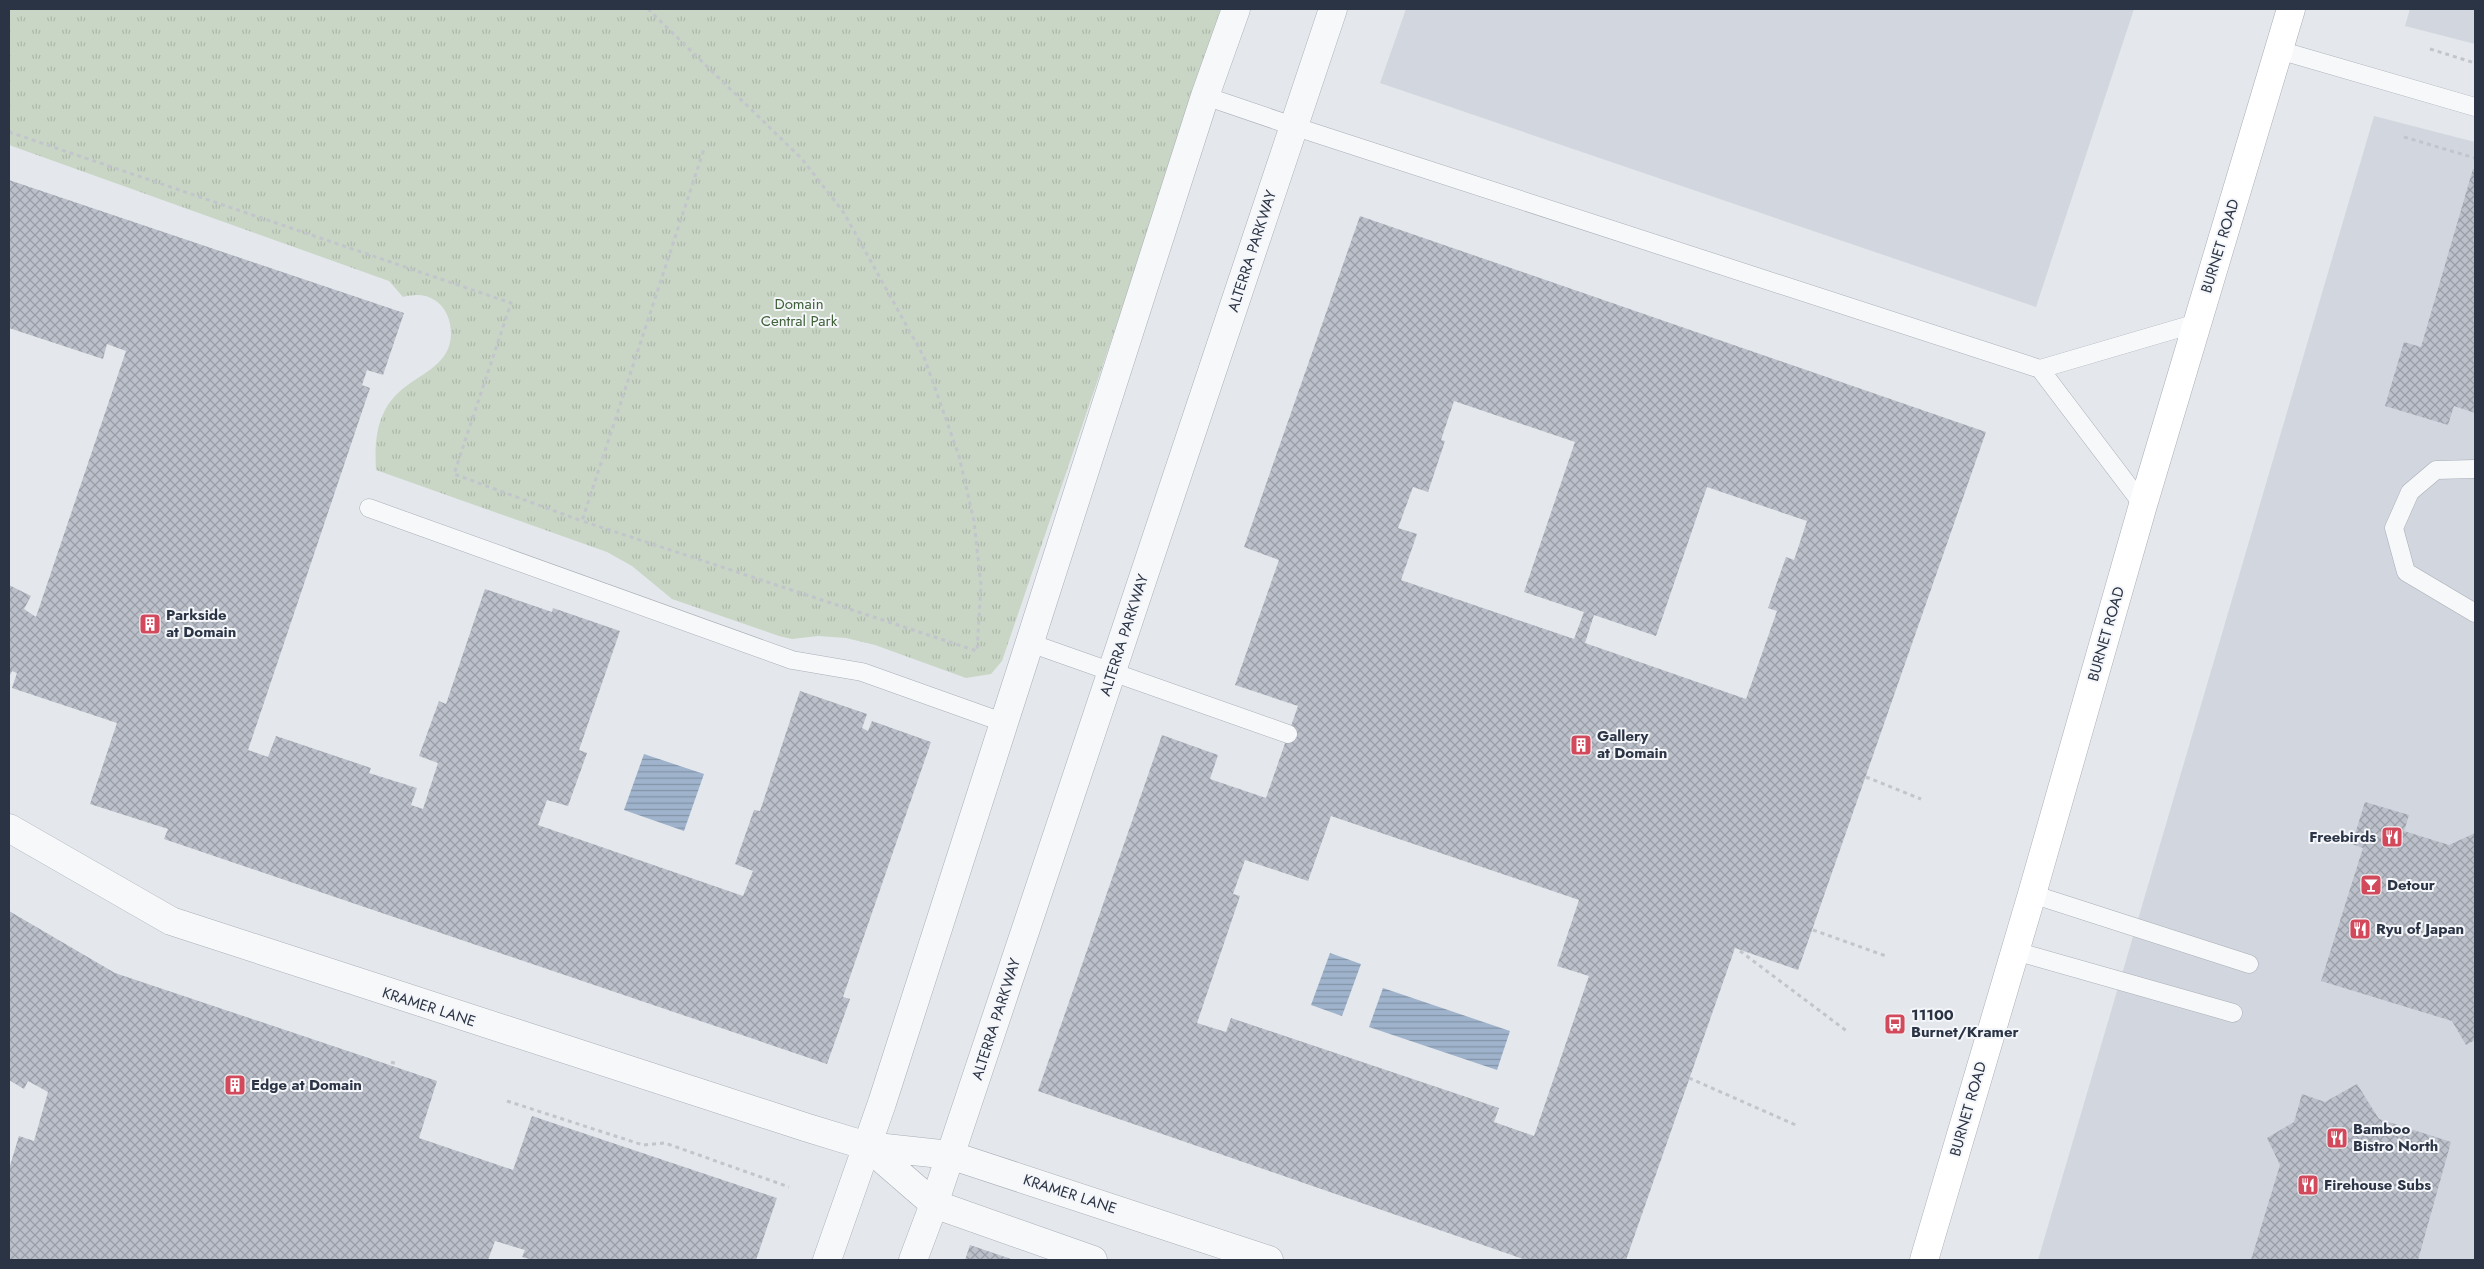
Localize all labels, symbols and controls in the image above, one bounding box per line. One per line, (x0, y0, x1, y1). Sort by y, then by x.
street label: ALTERRA PARKWAY (1222, 187, 1282, 315)
street label: BURNET ROAD (2195, 196, 2245, 296)
park label: Domain Central Park (761, 293, 838, 332)
street label: ALTERRA PARKWAY (1094, 571, 1154, 699)
street label: BURNET ROAD (2082, 584, 2130, 684)
place label: Parkside at Domain (166, 604, 236, 643)
building icon: Parkside at Domain (138, 612, 162, 636)
place label: Gallery at Domain (1597, 725, 1667, 764)
building icon: Gallery at Domain (1569, 733, 1593, 757)
restaurant icon: Freebirds (2380, 825, 2404, 849)
place label: Freebirds (2309, 826, 2376, 848)
bar icon: Detour (2359, 873, 2383, 897)
place label: Detour (2387, 874, 2436, 896)
restaurant icon: Ryu of Japan (2348, 917, 2372, 941)
place label: Ryu of Japan (2376, 918, 2464, 940)
street label: ALTERRA PARKWAY (966, 955, 1026, 1083)
street label: KRAMER LANE (379, 982, 479, 1032)
place label: 11100 Burnet/Kramer (1911, 1004, 2019, 1043)
bus stop icon: 11100 Burnet/Kramer (1883, 1012, 1907, 1036)
street label: BURNET ROAD (1944, 1059, 1992, 1159)
building icon: Edge at Domain (223, 1073, 247, 1097)
place label: Edge at Domain (251, 1074, 362, 1096)
place label: Bamboo Bistro North (2353, 1118, 2438, 1157)
restaurant icon: Bamboo Bistro North (2325, 1126, 2349, 1150)
street label: KRAMER LANE (1020, 1169, 1120, 1219)
restaurant icon: Firehouse Subs (2296, 1173, 2320, 1197)
place label: Firehouse Subs (2324, 1174, 2431, 1196)

